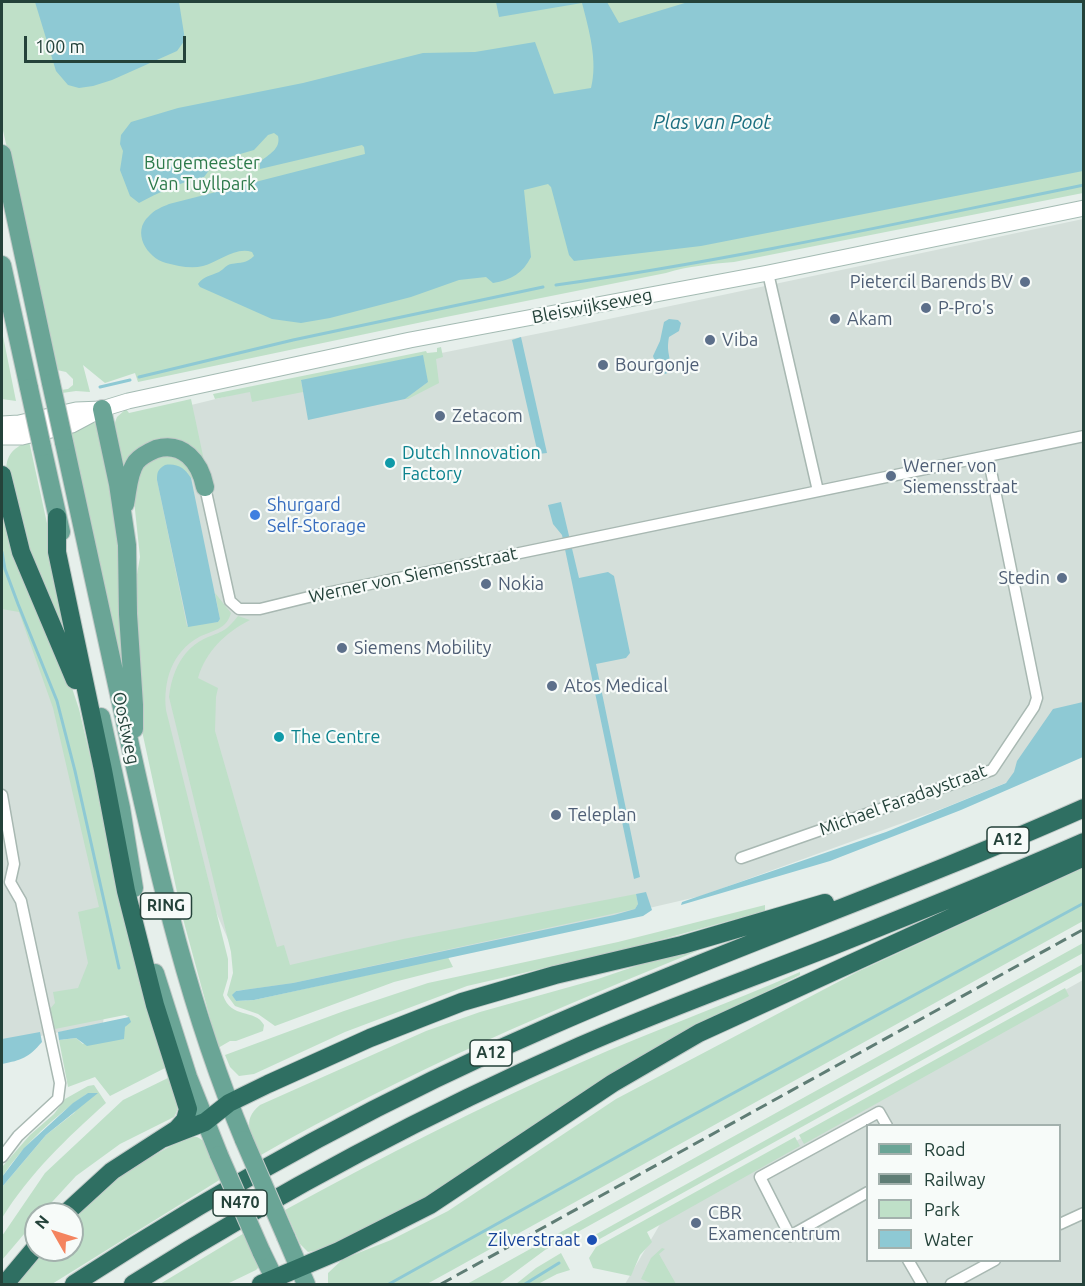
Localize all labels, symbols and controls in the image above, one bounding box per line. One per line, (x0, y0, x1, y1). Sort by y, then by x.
scale bar (27, 24, 189, 62)
text: 100 m (35, 36, 85, 56)
water label: Plas van Poot (653, 110, 771, 134)
park label: Burgemeester Van Tuyllpark (144, 152, 260, 195)
place label: Pietercil Barends BV (850, 271, 1013, 293)
marker: Pietercil Barends BV (1018, 275, 1032, 289)
street label: Bleiswijkseweg (530, 284, 654, 328)
place label: P-Pro's (938, 297, 994, 319)
marker: P-Pro's (919, 301, 933, 315)
place label: Akam (847, 308, 893, 330)
marker: Akam (828, 312, 842, 326)
place label: Viba (722, 329, 758, 351)
marker: Viba (703, 333, 717, 347)
place label: Bourgonje (615, 354, 700, 376)
marker: Bourgonje (596, 358, 610, 372)
place label: Zetacom (452, 405, 523, 427)
marker: Zetacom (433, 409, 447, 423)
place label: Dutch Innovation Factory (402, 442, 541, 484)
place label: Werner von Siemensstraat (903, 455, 1018, 498)
marker: Dutch Innovation Factory (383, 456, 397, 470)
marker: Werner von Siemensstraat (884, 469, 898, 483)
place label: Shurgard Self-Storage (267, 494, 366, 536)
marker: Shurgard Self-Storage (248, 508, 262, 522)
street label: Werner von Siemensstraat (307, 542, 519, 608)
place label: Stedin (998, 567, 1050, 589)
marker: Stedin (1055, 571, 1069, 585)
place label: Nokia (498, 573, 544, 595)
marker: Nokia (479, 577, 493, 591)
place label: Siemens Mobility (354, 637, 491, 659)
marker: Siemens Mobility (335, 641, 349, 655)
place label: Atos Medical (564, 675, 668, 697)
marker: Atos Medical (545, 679, 559, 693)
street label: Oostweg (108, 690, 144, 766)
place label: The Centre (291, 726, 380, 748)
marker: The Centre (272, 730, 286, 744)
street label: Michael Faradaystraat (816, 760, 990, 840)
place label: Teleplan (568, 804, 637, 826)
marker: Teleplan (549, 808, 563, 822)
road number: A12 (987, 827, 1029, 853)
road number: RING (140, 893, 192, 919)
road number: A12 (470, 1040, 512, 1066)
legend (866, 1124, 1061, 1262)
text: Road (924, 1139, 966, 1159)
text: Railway (924, 1169, 985, 1189)
road number: N470 (213, 1190, 267, 1216)
text: Park (924, 1199, 960, 1219)
north arrow (24, 1202, 84, 1262)
place label: CBR Examencentrum (708, 1202, 841, 1244)
text: N (31, 1212, 52, 1232)
marker: CBR Examencentrum (689, 1216, 703, 1230)
place label: Zilverstraat (488, 1229, 580, 1251)
text: Water (924, 1229, 973, 1249)
marker: Zilverstraat (585, 1233, 599, 1247)

